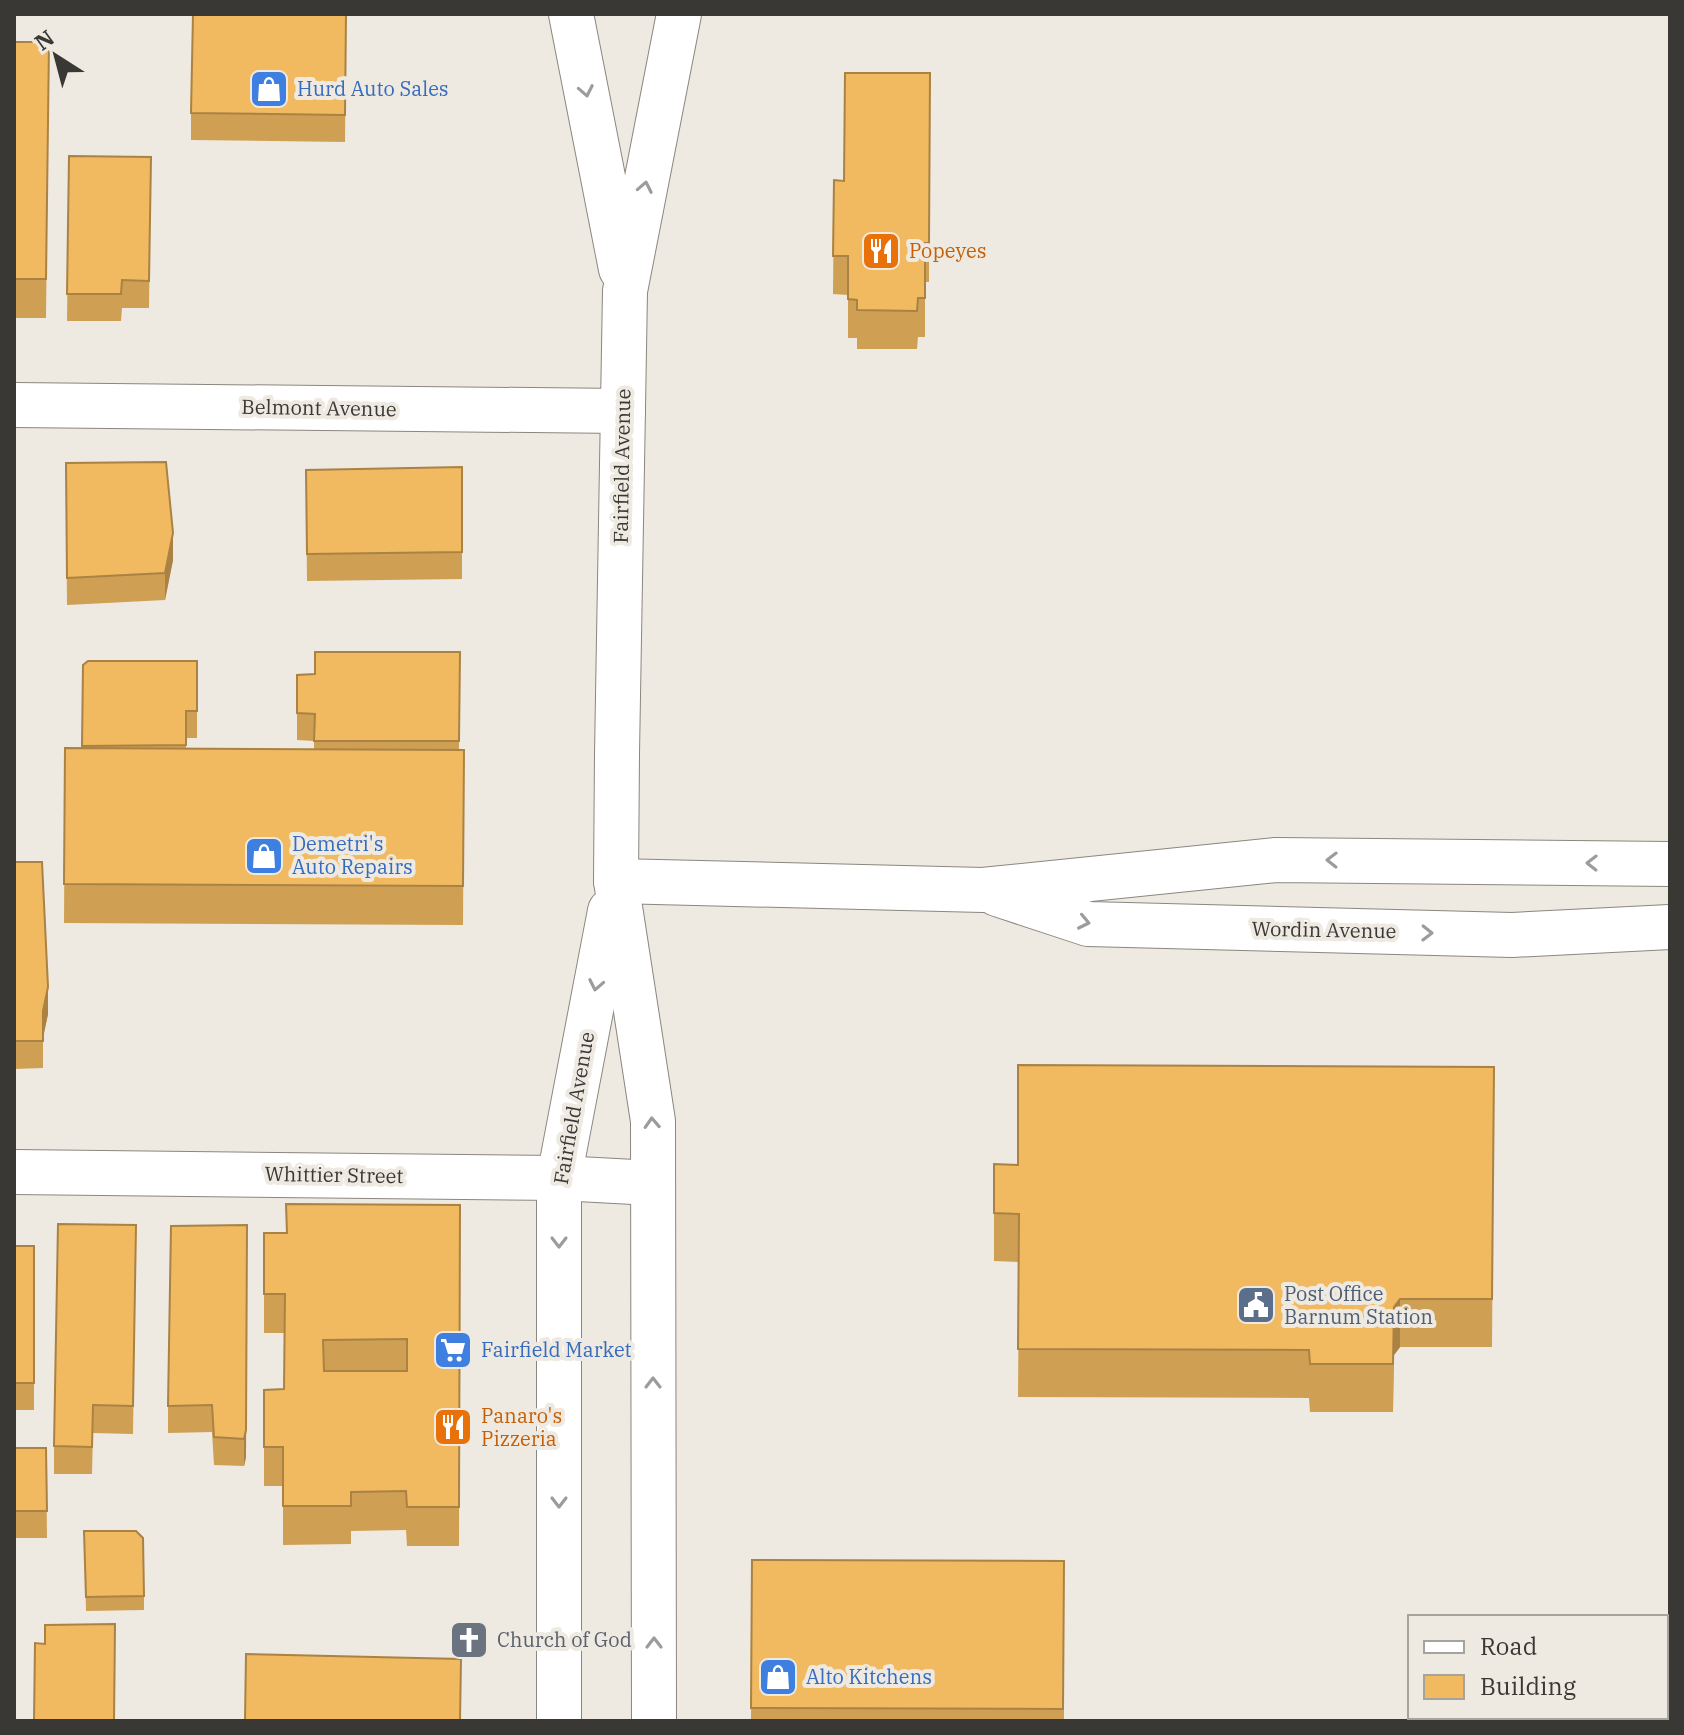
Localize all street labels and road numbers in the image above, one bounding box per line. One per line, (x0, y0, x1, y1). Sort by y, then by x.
street label: Fairfield Avenue (607, 388, 636, 544)
street label: Belmont Avenue (241, 393, 397, 422)
street label: Wordin Avenue (1251, 915, 1397, 944)
street label: Fairfield Avenue (547, 1029, 600, 1186)
street label: Whittier Street (264, 1160, 404, 1189)

